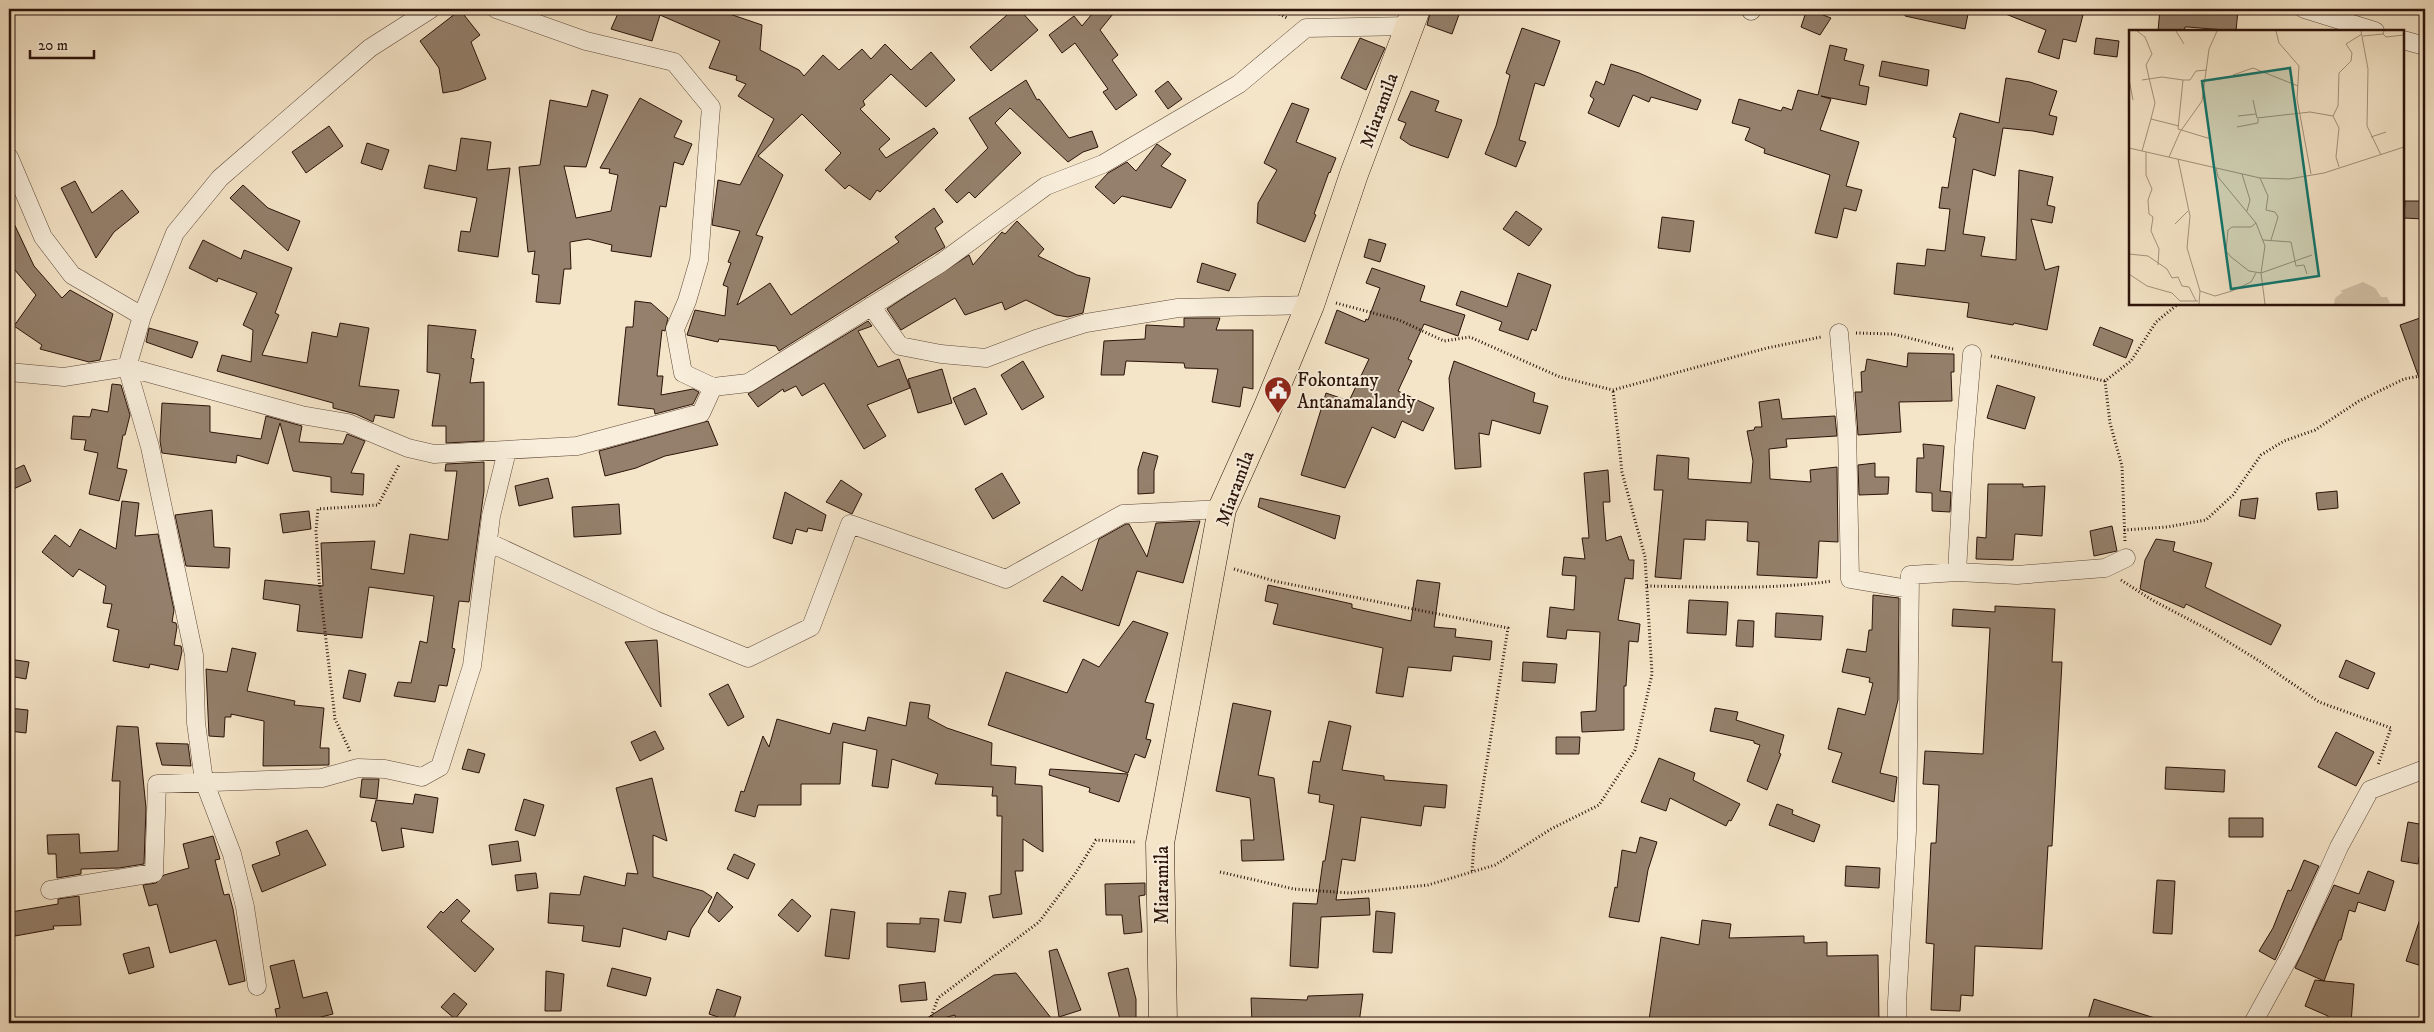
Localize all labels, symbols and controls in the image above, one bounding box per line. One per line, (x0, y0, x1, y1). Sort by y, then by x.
scale bar (30, 28, 94, 60)
inset map (2129, 30, 2404, 305)
text: 20 m (38, 36, 68, 55)
street label: Miaramila (1355, 70, 1404, 151)
place label: Fokontany Antanamalandy (1297, 369, 1416, 414)
public building icon: Fokontany Antanamalandy (1263, 375, 1293, 414)
street label: Miaramila (1211, 448, 1260, 529)
street label: Miaramila (1151, 846, 1174, 924)

